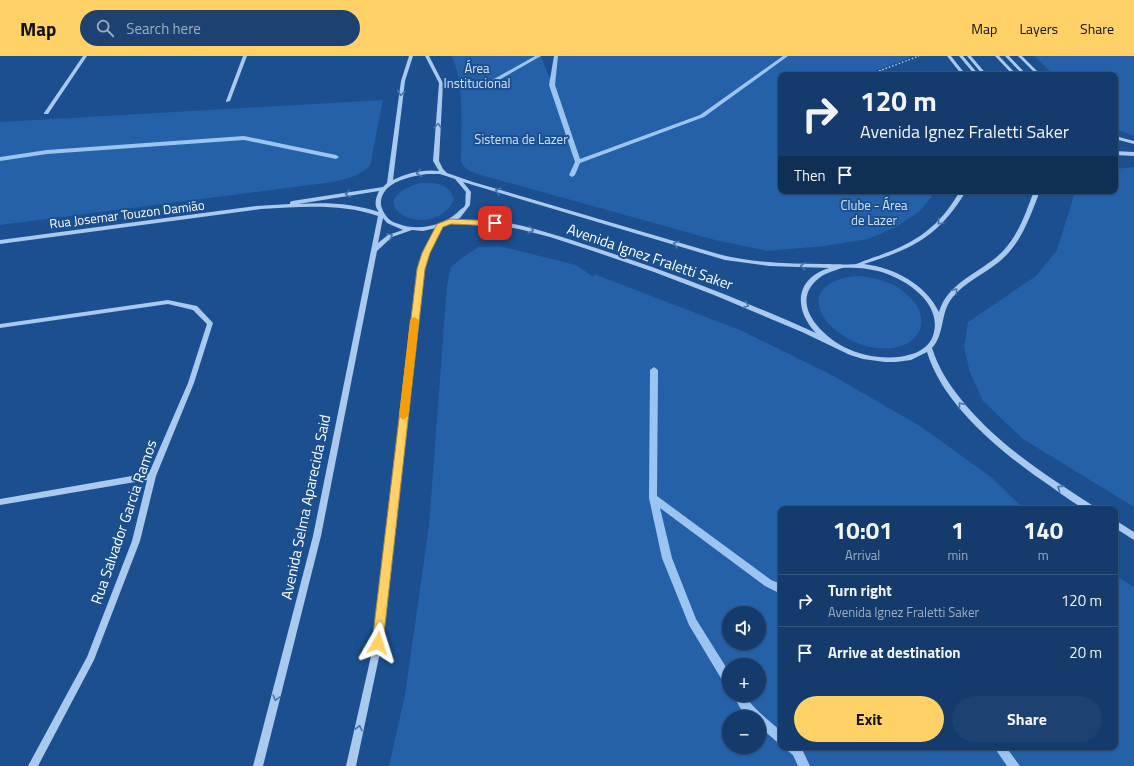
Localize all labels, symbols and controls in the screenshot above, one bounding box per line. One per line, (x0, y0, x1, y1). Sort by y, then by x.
search box (80, 10, 360, 46)
text: Map (20, 14, 56, 43)
icon: search (94, 17, 116, 39)
text: Search here (126, 17, 201, 40)
text: Map (971, 18, 997, 39)
text: Layers (1019, 18, 1058, 39)
text: Share (1080, 18, 1114, 39)
park label: Área Institucional (444, 58, 510, 93)
text: 120 m (860, 79, 937, 122)
icon: right (794, 88, 846, 140)
one-way arrow (397, 90, 406, 97)
text: Avenida Ignez Fraletti Saker (860, 118, 1069, 145)
one-way arrow (434, 123, 443, 129)
park label: Sistema de Lazer (474, 129, 568, 149)
text: Then (794, 164, 826, 187)
icon: arrive (834, 164, 856, 186)
one-way arrow (416, 168, 422, 177)
one-way arrow (494, 187, 501, 196)
one-way arrow (345, 189, 351, 198)
street label: Rua Josemar Touzon Damião (48, 195, 206, 233)
park label: Clube - Área de Lazer (841, 195, 908, 230)
pin (478, 206, 512, 240)
icon: arrive (484, 212, 506, 234)
street label: Avenida Ignez Fraletti Saker (564, 217, 736, 296)
one-way arrow (938, 217, 945, 225)
one-way arrow (527, 225, 534, 234)
one-way arrow (386, 234, 393, 241)
one-way arrow (673, 240, 680, 249)
one-way arrow (800, 262, 806, 270)
one-way arrow (951, 288, 958, 296)
one-way arrow (742, 300, 749, 308)
one-way arrow (958, 402, 965, 409)
street label: Avenida Selma Aparecida Said (275, 412, 336, 601)
street label: Rua Salvador Garcia Ramos (85, 436, 163, 607)
one-way arrow (1057, 485, 1064, 493)
text: 10:01 (833, 512, 893, 548)
text: 1 (951, 512, 965, 548)
text: 140 (1023, 512, 1063, 548)
text: Arrival (845, 545, 880, 565)
text: min (947, 545, 968, 565)
text: m (1038, 545, 1049, 565)
text: Turn right (828, 579, 892, 602)
text: 120 m (1061, 589, 1102, 612)
icon: right (794, 590, 816, 612)
text: Avenida Ignez Fraletti Saker (828, 602, 979, 622)
map controls (722, 606, 766, 754)
button: sound (722, 606, 766, 650)
position arrow (357, 622, 399, 664)
text: Arrive at destination (828, 641, 961, 664)
text: 20 m (1069, 641, 1102, 664)
icon: arrive (794, 642, 816, 664)
button: + (722, 658, 766, 702)
one-way arrow (272, 694, 281, 701)
button: Exit (794, 696, 944, 742)
button: Share (952, 696, 1102, 742)
button: − (722, 710, 766, 754)
one-way arrow (354, 725, 362, 731)

